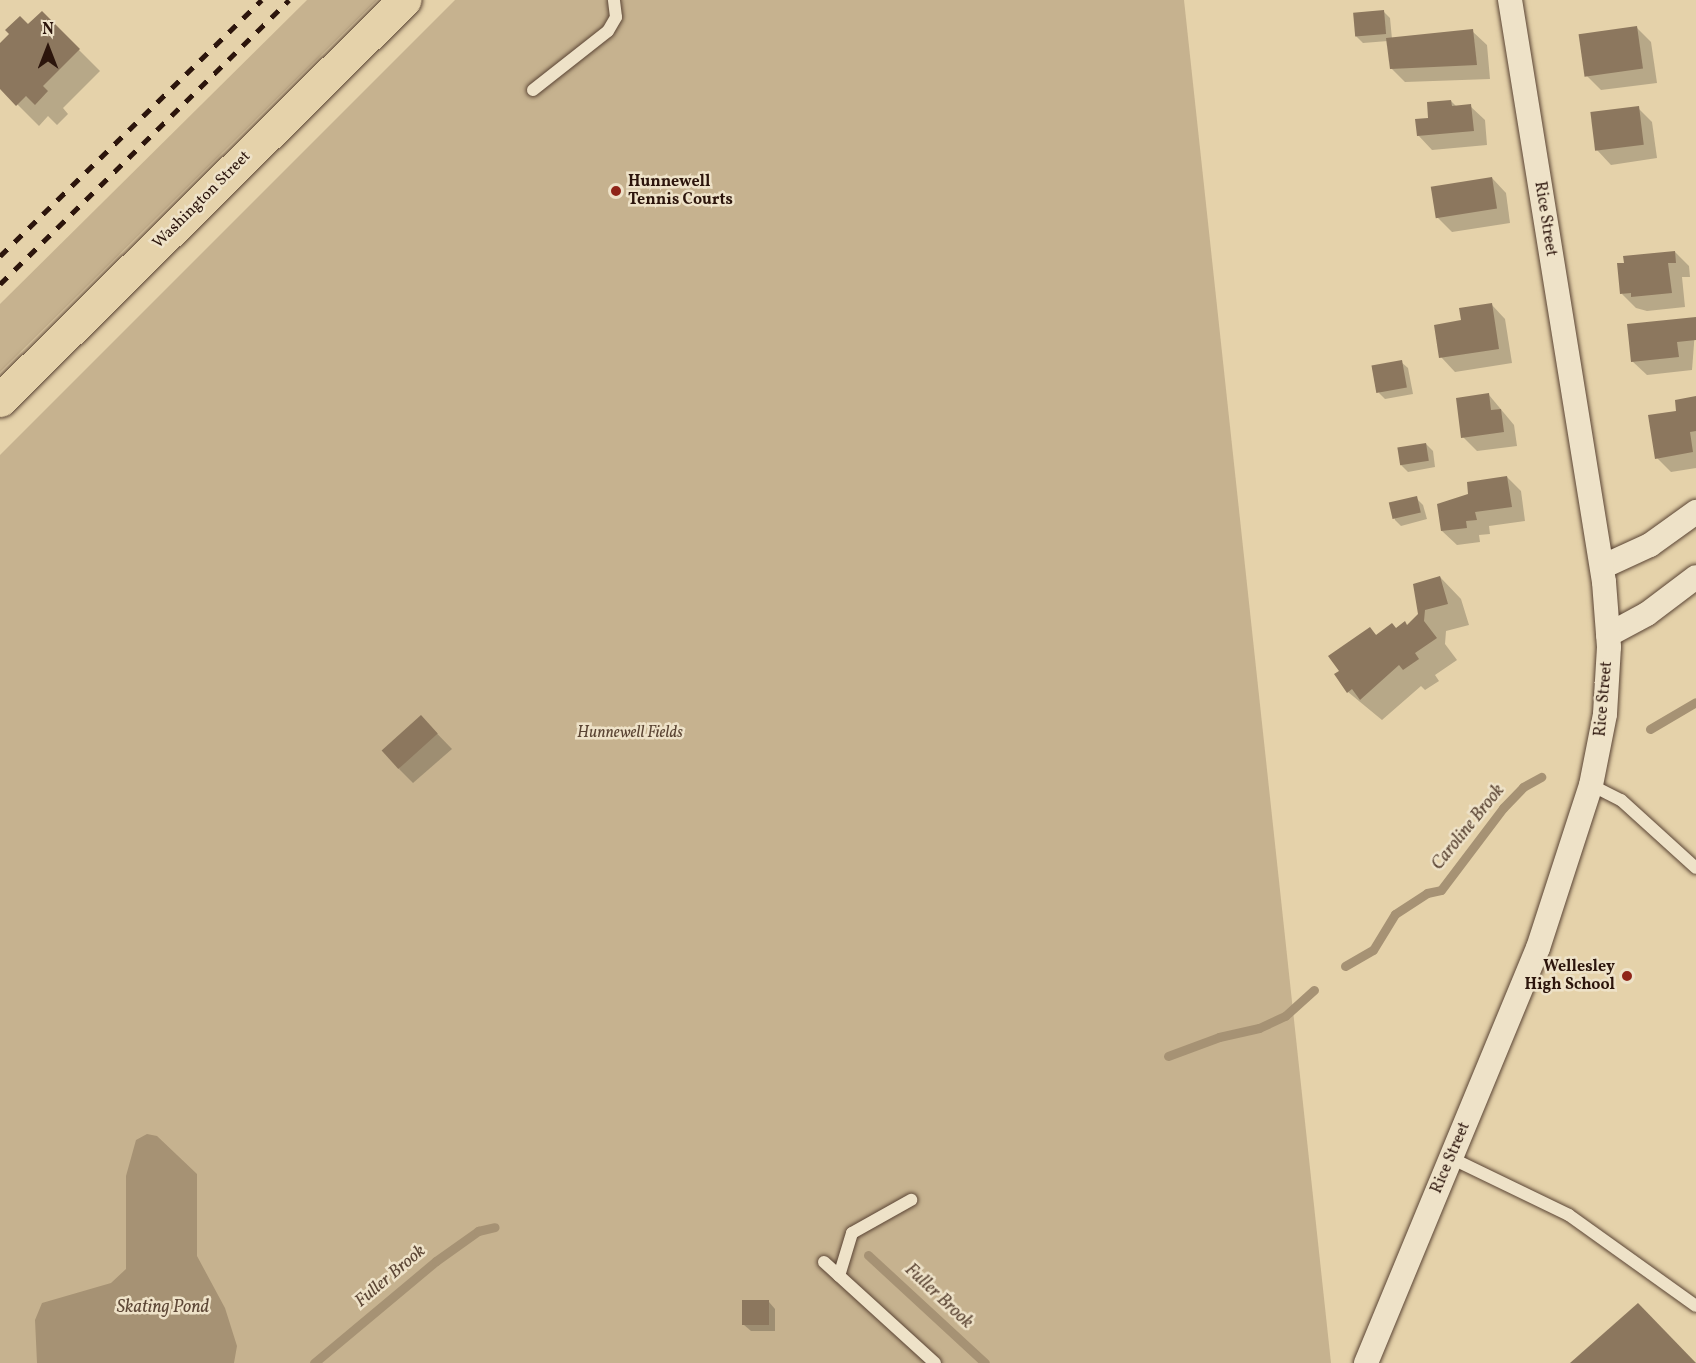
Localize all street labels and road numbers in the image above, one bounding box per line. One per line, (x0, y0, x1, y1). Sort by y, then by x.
street label: Washington Street (149, 147, 255, 253)
street label: Rice Street (1530, 180, 1560, 258)
street label: Rice Street (1591, 660, 1617, 738)
street label: Rice Street (1427, 1119, 1475, 1197)

